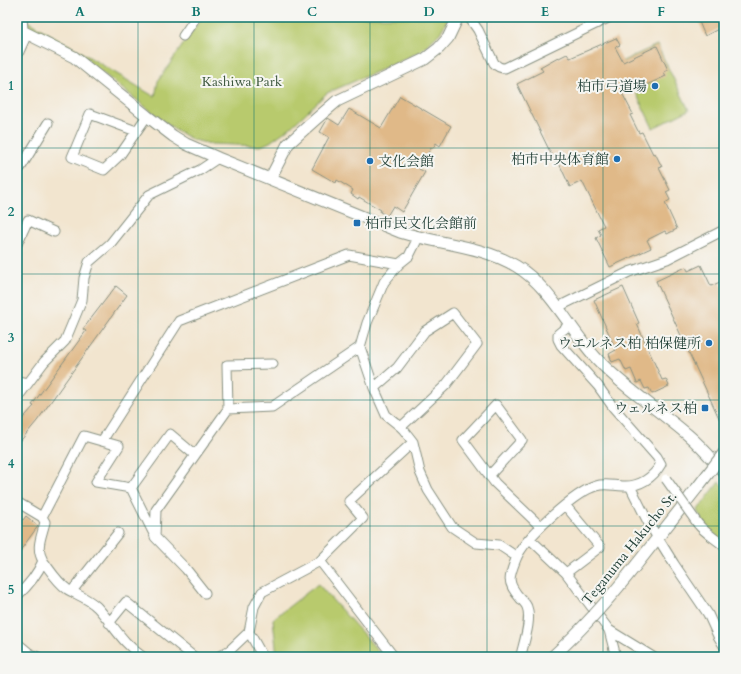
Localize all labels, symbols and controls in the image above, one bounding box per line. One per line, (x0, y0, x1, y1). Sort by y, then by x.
text: A (75, 3, 85, 21)
text: B (191, 3, 201, 21)
text: C (307, 3, 317, 21)
text: D (423, 3, 435, 21)
text: E (541, 3, 549, 21)
text: F (657, 3, 665, 21)
park label: Kashiwa Park (202, 72, 283, 91)
text: 1 (8, 77, 14, 95)
place label: 柏市弓道場 (577, 77, 647, 96)
marker: 柏市弓道場 (650, 81, 660, 91)
place label: 柏市中央体育館 (511, 150, 609, 169)
place label: 文化会館 (378, 152, 434, 171)
marker: 柏市中央体育館 (612, 154, 622, 164)
marker: 文化会館 (365, 156, 375, 166)
text: 2 (8, 203, 15, 221)
place label: 柏市民文化会館前 (365, 214, 477, 233)
marker: 柏市民文化会館前 (352, 218, 362, 228)
text: 3 (8, 329, 15, 347)
place label: ウエルネス柏 柏保健所 (558, 334, 701, 353)
marker: ウエルネス柏 柏保健所 (704, 338, 714, 348)
place label: ウェルネス柏 (614, 399, 697, 418)
marker: ウェルネス柏 (700, 403, 710, 413)
text: 4 (8, 455, 15, 473)
street label: Teganuma Hakucho St. (578, 487, 681, 609)
text: 5 (8, 581, 14, 599)

